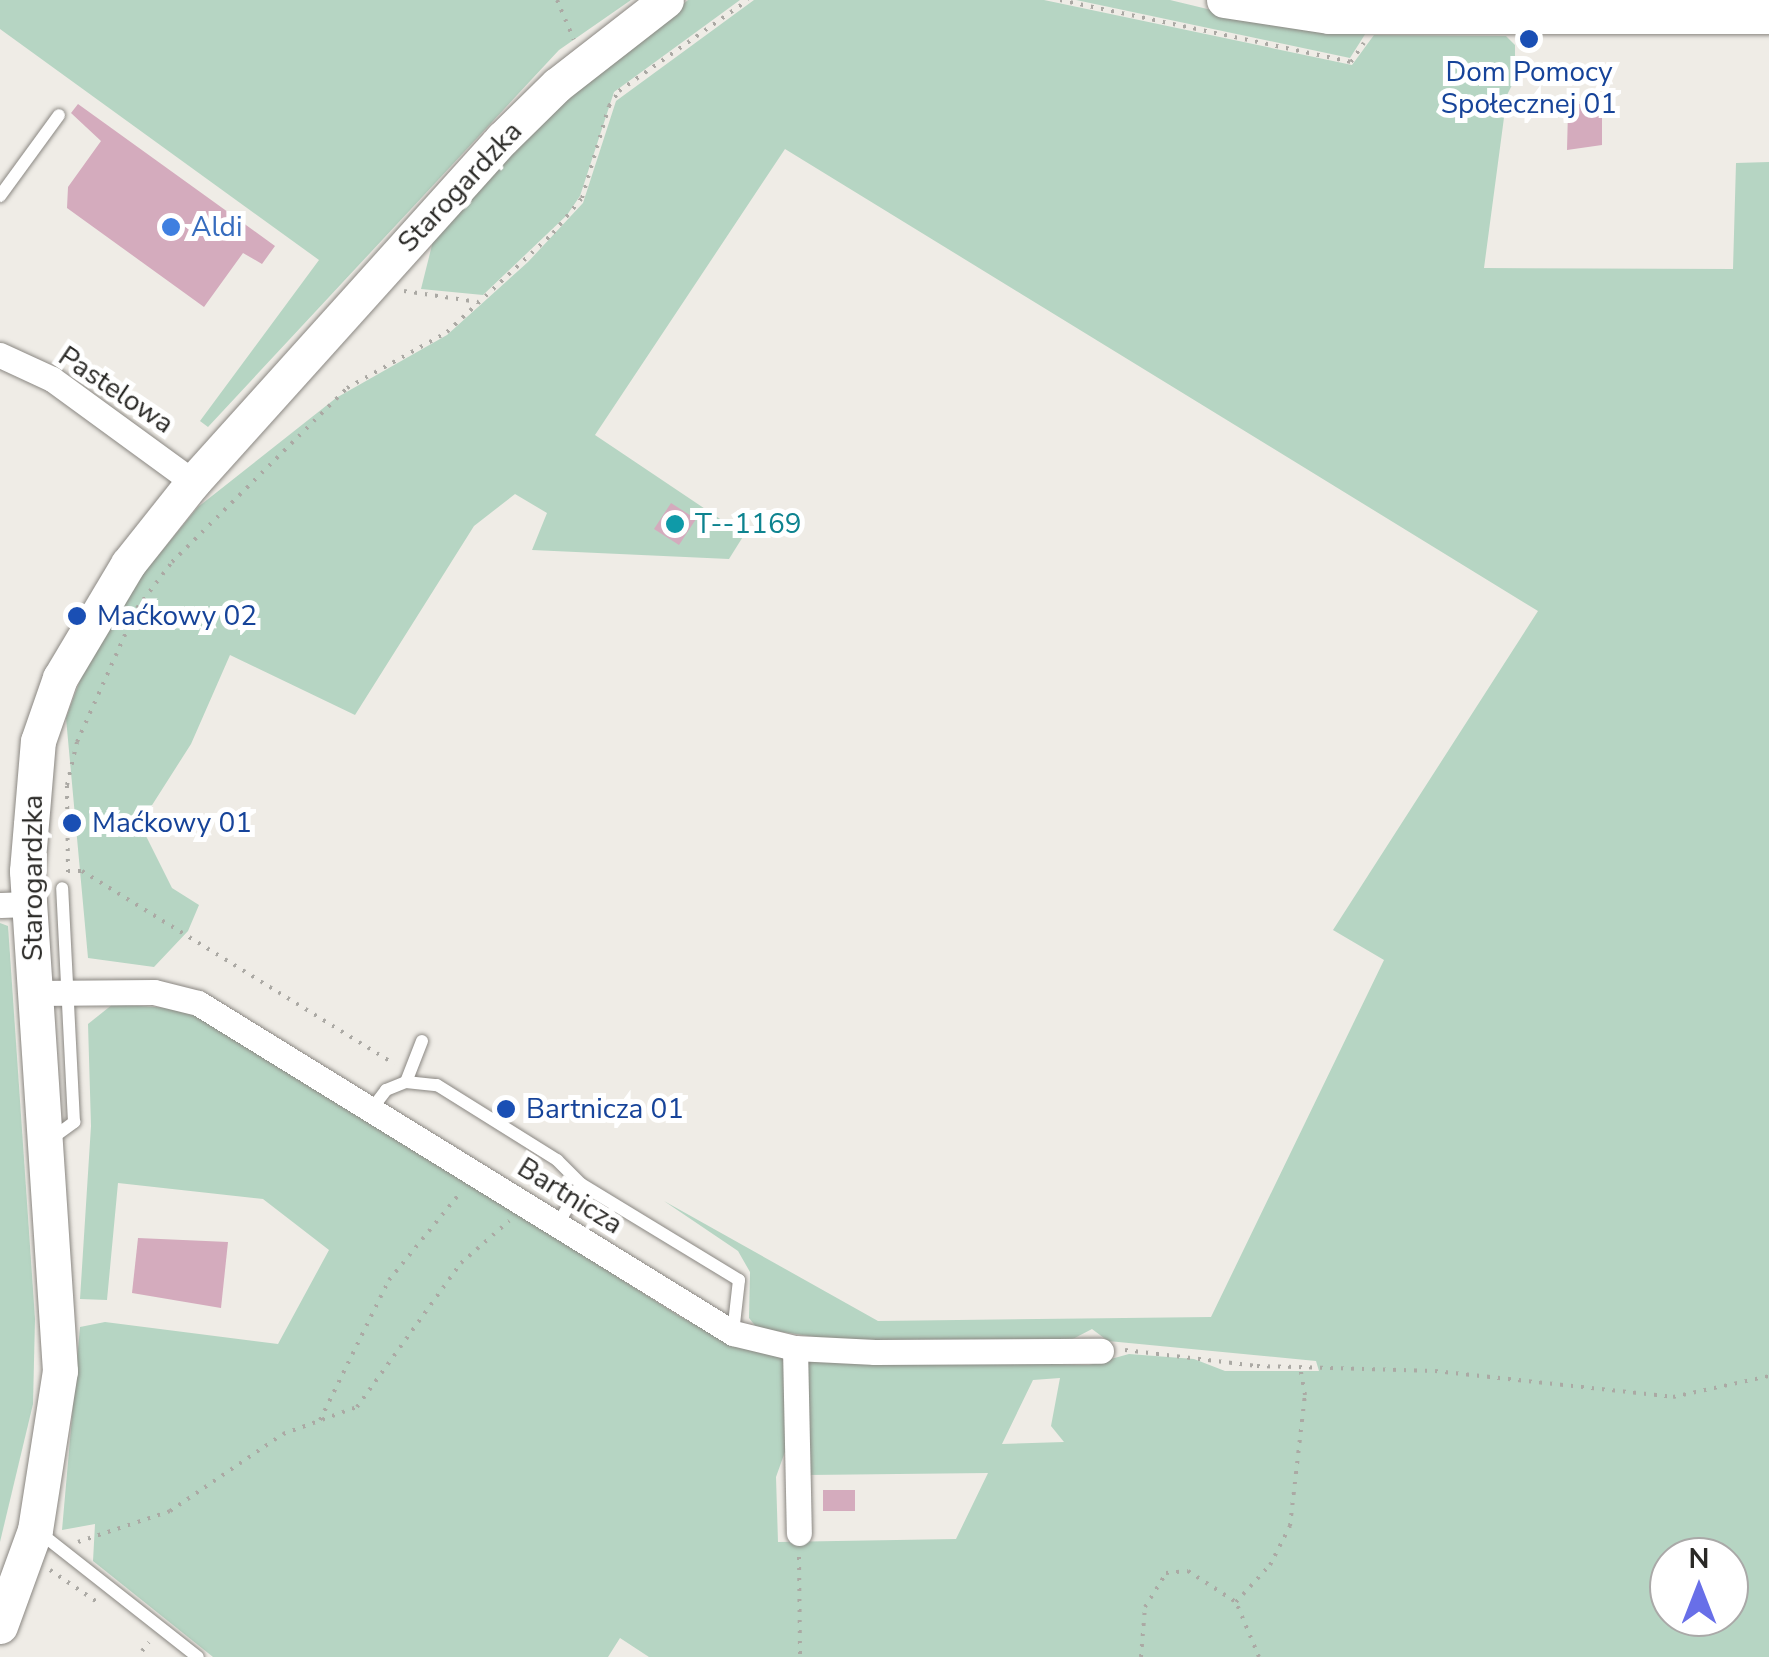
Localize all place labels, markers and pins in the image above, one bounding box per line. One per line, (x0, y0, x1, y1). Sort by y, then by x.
marker: Dom Pomocy Społecznej 01 (1518, 28, 1540, 50)
place label: Dom Pomocy Społecznej 01 (1441, 55, 1617, 121)
place label: Aldi (191, 210, 242, 244)
marker: Aldi (160, 216, 182, 238)
place label: T--1169 (695, 507, 802, 541)
marker: T--1169 (664, 513, 686, 535)
place label: Maćkowy 02 (97, 599, 257, 633)
marker: Maćkowy 02 (66, 605, 88, 627)
place label: Maćkowy 01 (92, 806, 252, 840)
marker: Maćkowy 01 (61, 812, 83, 834)
place label: Bartnicza 01 (526, 1092, 684, 1126)
marker: Bartnicza 01 (495, 1098, 517, 1120)

